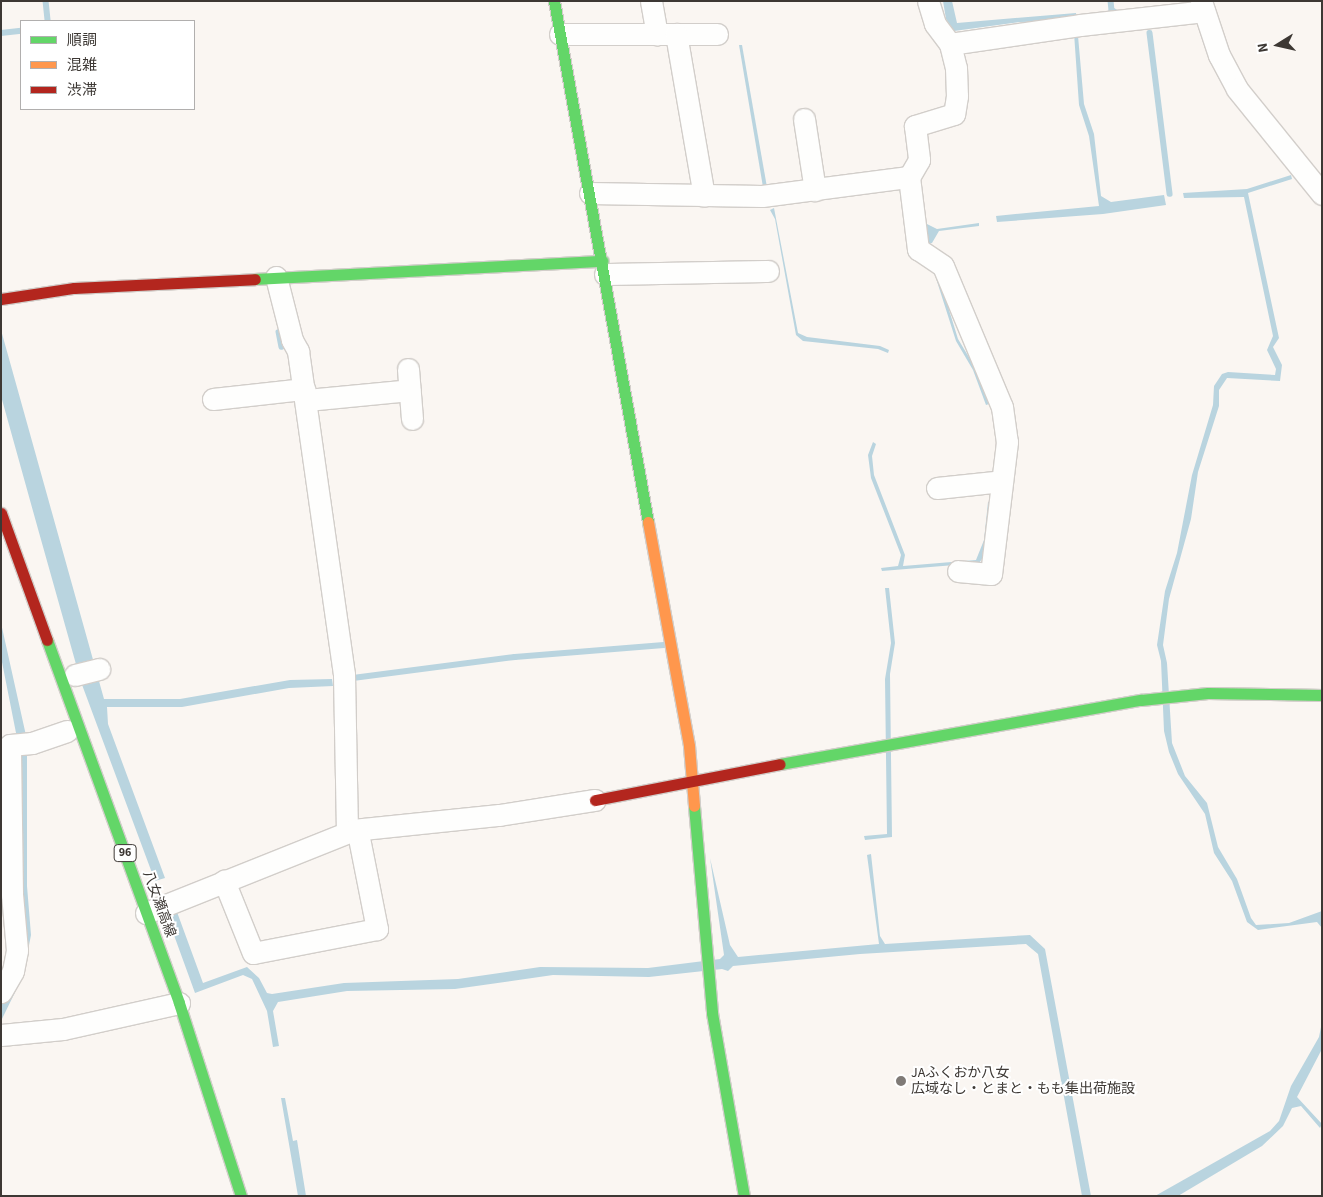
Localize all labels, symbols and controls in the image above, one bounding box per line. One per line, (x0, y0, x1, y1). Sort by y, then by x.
legend (20, 20, 195, 110)
north arrow (1253, 20, 1303, 70)
text: 順調 (67, 30, 97, 51)
text: N (1253, 41, 1274, 54)
text: 混雑 (67, 55, 97, 76)
text: 渋滞 (67, 80, 97, 101)
road number: 96 (112, 844, 138, 862)
street label: 八女瀬高線 (139, 868, 179, 940)
place label: JAふくおか八女 広域なし・とまと・もも集出荷施設 (911, 1065, 1135, 1098)
marker: JAふくおか八女 広域なし・とまと・もも集出荷施設 (895, 1075, 907, 1087)

